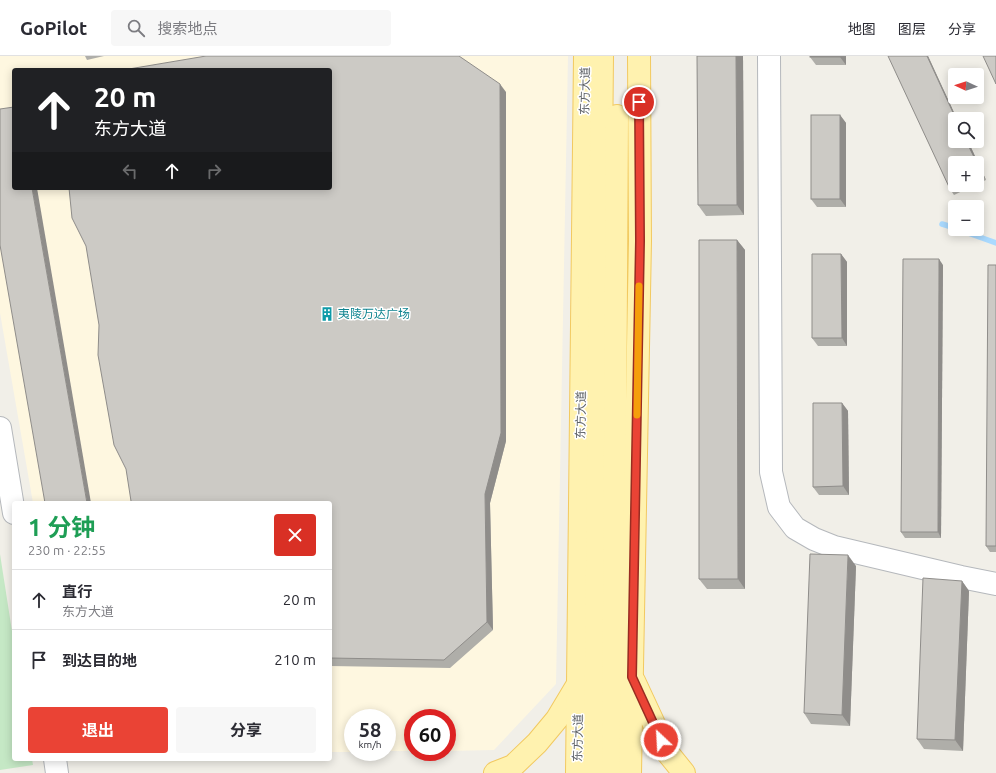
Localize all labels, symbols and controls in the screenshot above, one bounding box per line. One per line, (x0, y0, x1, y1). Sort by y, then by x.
search box (111, 10, 391, 46)
text: GoPilot (20, 17, 87, 39)
icon: search (125, 17, 147, 39)
text: 搜索地点 (157, 20, 217, 37)
text: 地图 (848, 21, 876, 37)
text: 图层 (898, 21, 926, 37)
text: 分享 (948, 21, 976, 37)
street label: 东方大道 (578, 67, 591, 115)
north arrow (948, 68, 984, 104)
map controls (948, 68, 984, 236)
text: 20 m (94, 81, 156, 112)
icon: ahead (28, 84, 80, 136)
pin (622, 85, 656, 119)
icon: arrive (628, 91, 650, 113)
button: search (948, 112, 984, 148)
text: 东方大道 (94, 118, 166, 138)
button: + (948, 156, 984, 192)
icon: left (119, 160, 141, 182)
icon: ahead (161, 160, 183, 182)
icon: right (203, 160, 225, 182)
button: − (948, 200, 984, 236)
building icon: 夷陵万达广场 (319, 306, 335, 322)
place label: 夷陵万达广场 (338, 307, 410, 320)
street label: 东方大道 (574, 391, 587, 439)
text: 1 分钟 (28, 514, 95, 541)
button: close (274, 514, 316, 556)
text: 230 m · 22:55 (28, 543, 106, 557)
text: 直行 (62, 583, 92, 600)
icon: ahead (28, 589, 50, 611)
text: 20 m (283, 591, 316, 608)
text: 东方大道 (62, 604, 114, 618)
icon: arrive (28, 649, 50, 671)
text: 210 m (274, 651, 316, 668)
text: 到达目的地 (62, 652, 137, 669)
button: 退出 (28, 707, 168, 753)
button: 分享 (176, 707, 316, 753)
speed limit sign: 60 (404, 709, 456, 761)
street label: 东方大道 (571, 714, 584, 762)
text: 58 (359, 718, 381, 741)
position arrow (640, 719, 682, 761)
text: km/h (358, 739, 382, 750)

